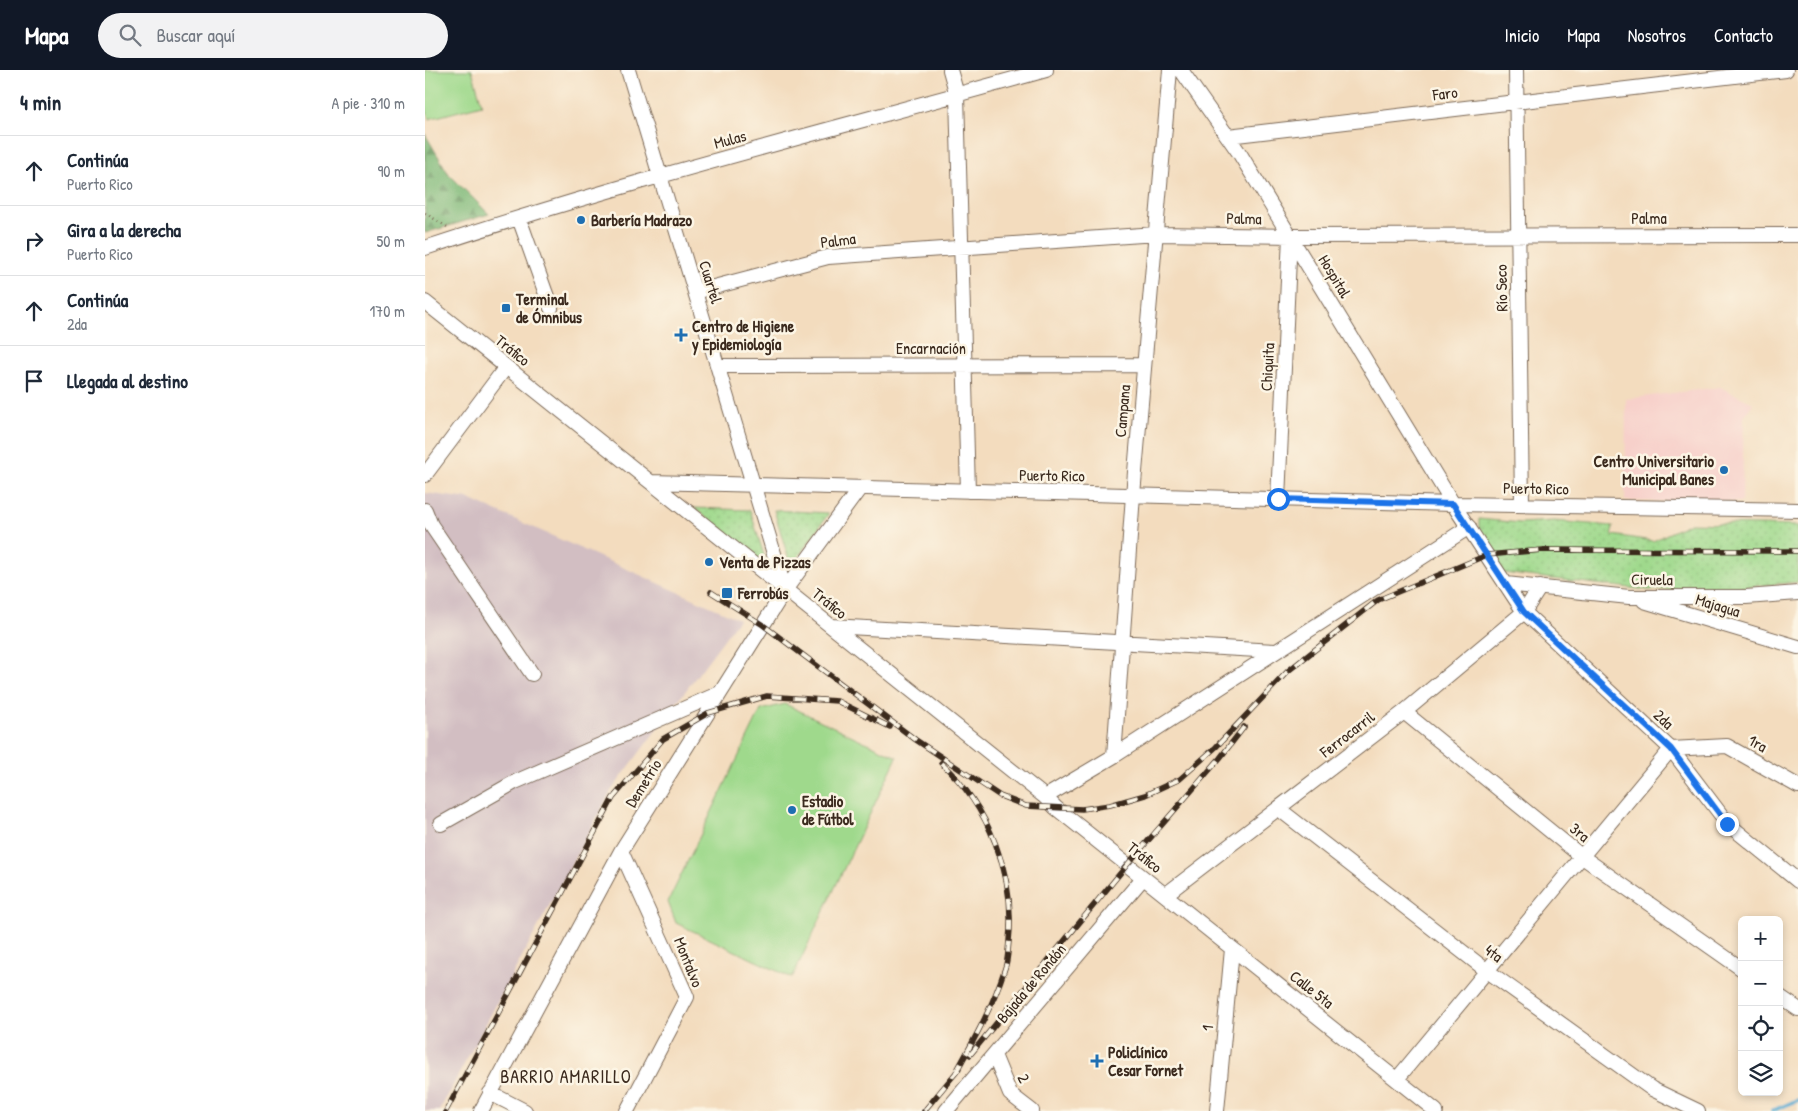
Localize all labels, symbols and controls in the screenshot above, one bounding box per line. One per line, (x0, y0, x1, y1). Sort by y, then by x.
search box (98, 13, 448, 58)
text: Mapa (25, 19, 68, 51)
icon: search (116, 21, 144, 49)
text: Buscar aquí (156, 22, 236, 48)
text: Inicio (1505, 23, 1539, 48)
text: Mapa (1567, 23, 1600, 48)
text: Nosotros (1628, 23, 1686, 48)
text: Contacto (1714, 23, 1773, 48)
street label: Faro (1430, 80, 1459, 106)
text: 4 min (20, 88, 61, 117)
text: A pie · 310 m (331, 92, 405, 114)
street label: Mulas (711, 124, 749, 154)
text: Continúa (67, 147, 128, 173)
icon: ahead (20, 157, 48, 185)
text: 90 m (377, 160, 405, 182)
text: Puerto Rico (67, 173, 133, 195)
street label: Palma (1226, 207, 1262, 229)
street label: Palma (1631, 207, 1667, 229)
place label: Barbería Madrazo (591, 209, 693, 231)
marker: Barbería Madrazo (575, 214, 587, 226)
text: Gira a la derecha (67, 217, 181, 243)
icon: right (20, 227, 48, 255)
street label: Palma (819, 227, 857, 253)
text: 50 m (377, 230, 405, 252)
text: Puerto Rico (67, 243, 133, 265)
street label: Hospital (1314, 250, 1357, 302)
street label: Cuartel (694, 258, 728, 307)
street label: Río Seco (1490, 264, 1512, 312)
text: Continúa (67, 287, 128, 313)
place label: Terminal de Ómnibus (515, 288, 583, 328)
icon: ahead (20, 297, 48, 325)
text: 170 m (370, 300, 405, 322)
marker: Terminal de Ómnibus (500, 302, 512, 314)
text: 2da (67, 313, 87, 335)
place label: Centro de Higiene y Epidemiología (691, 315, 795, 356)
marker: Centro de Higiene y Epidemiología (674, 328, 688, 342)
street label: Tráfico (491, 329, 535, 371)
street label: Encarnación (896, 337, 966, 359)
street label: Chiquita (1255, 342, 1279, 392)
icon: arrive (20, 367, 48, 395)
text: Llegada al destino (67, 368, 188, 394)
street label: Campana (1109, 384, 1135, 438)
place label: Centro Universitario Municipal Banes (1594, 450, 1715, 491)
street label: Puerto Rico (1019, 463, 1086, 487)
marker: Centro Universitario Municipal Banes (1718, 464, 1730, 476)
street label: Puerto Rico (1503, 476, 1570, 500)
route start (1267, 488, 1290, 511)
place label: Venta de Pizzas (719, 551, 812, 573)
marker: Venta de Pizzas (703, 556, 715, 568)
street label: Ciruela (1631, 568, 1673, 590)
place label: Ferrobús (737, 582, 789, 604)
street label: Tráfico (808, 582, 852, 624)
marker: Ferrobús (720, 586, 734, 600)
street label: Majagua (1693, 588, 1743, 622)
street label: 2da (1649, 704, 1679, 734)
street label: Ferrocarril (1314, 705, 1379, 763)
street label: 1ra (1745, 729, 1771, 757)
street label: Demetrio (620, 754, 667, 811)
place label: Estadio de Fútbol (802, 790, 854, 830)
marker: Estadio de Fútbol (786, 804, 798, 816)
route end (1716, 813, 1739, 836)
street label: 3ra (1565, 817, 1595, 847)
street label: Tráfico (1123, 836, 1167, 878)
map controls (1738, 916, 1783, 1096)
button: + (1738, 916, 1783, 961)
street label: Montalvo (669, 934, 709, 991)
street label: Bajada de Rondón (991, 938, 1071, 1028)
street label: 4ta (1480, 939, 1508, 967)
button: − (1738, 961, 1783, 1006)
street label: Calle 5ta (1285, 965, 1339, 1013)
button: locate (1738, 1006, 1783, 1051)
street label: 1 (1196, 1024, 1218, 1032)
place label: Policlínico Cesar Fornet (1108, 1041, 1184, 1081)
button: layers (1738, 1051, 1783, 1096)
marker: Policlínico Cesar Fornet (1090, 1054, 1104, 1068)
district label: BARRIO AMARILLO (500, 1064, 632, 1089)
street label: 2 (1013, 1070, 1036, 1087)

